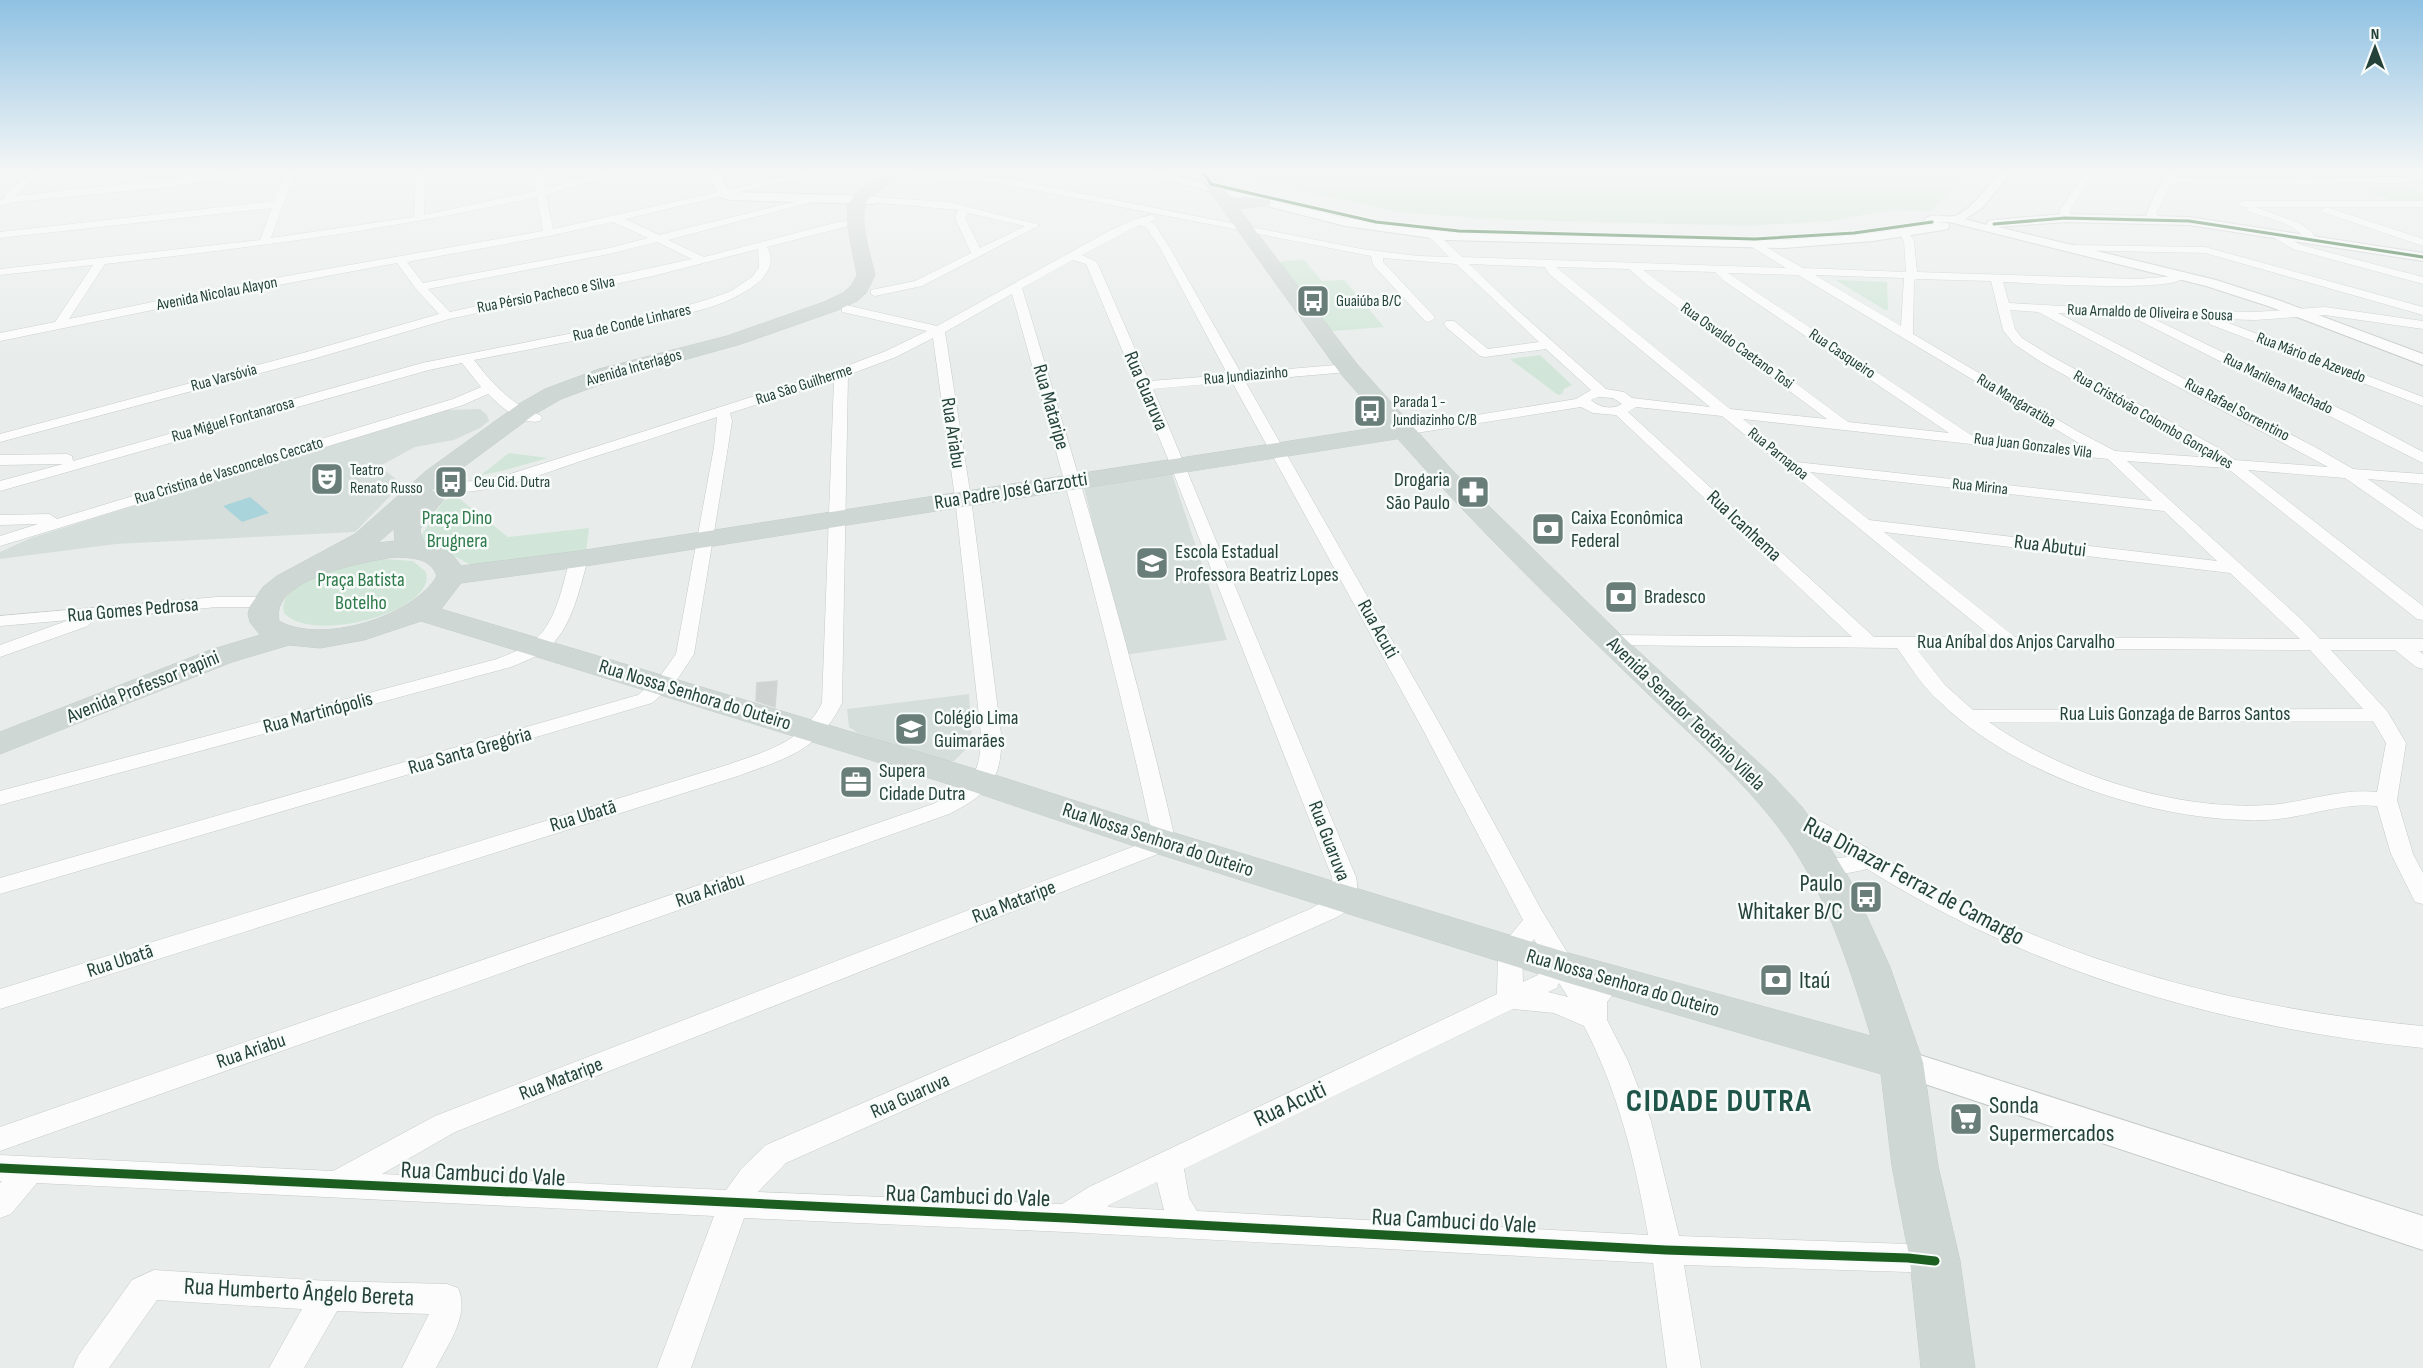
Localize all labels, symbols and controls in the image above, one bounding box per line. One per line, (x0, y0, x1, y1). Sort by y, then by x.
north arrow (2345, 18, 2405, 78)
text: N (2371, 25, 2379, 44)
street label: Rua Pérsio Pacheco e Silva (475, 272, 617, 318)
street label: Avenida Nicolau Alayon (154, 273, 279, 315)
bus stop icon: Guaiúba B/C (1295, 283, 1331, 319)
place label: Guaiúba B/C (1336, 292, 1402, 311)
street label: Rua Osvaldo Caetano Tosi (1677, 299, 1797, 393)
street label: Rua de Conde Linhares (571, 300, 693, 346)
street label: Rua Arnaldo de Oliveira e Sousa (2067, 301, 2233, 325)
street label: Rua Casqueiro (1805, 325, 1879, 383)
street label: Rua Mário de Azevedo (2254, 328, 2368, 388)
street label: Avenida Interlagos (583, 345, 684, 391)
street label: Rua Guaruva (1119, 348, 1173, 434)
street label: Rua Marilena Machado (2220, 349, 2336, 419)
street label: Rua Varsóvia (189, 360, 259, 396)
street label: Rua São Guilherme (753, 360, 855, 410)
street label: Rua Mataripe (1027, 362, 1075, 452)
street label: Rua Jundiazinho (1203, 363, 1289, 389)
street label: Rua Cristóvão Colombo Gonçalves (2070, 366, 2237, 474)
street label: Rua Mangaratiba (1973, 370, 2059, 432)
street label: Rua Rafael Sorrentino (2181, 374, 2293, 446)
street label: Rua Miguel Fontanarosa (170, 393, 296, 447)
bus stop icon: Parada 1 - Jundiazinho C/B (1352, 393, 1388, 429)
place label: Parada 1 - Jundiazinho C/B (1392, 393, 1477, 430)
street label: Rua Ariabu (936, 396, 970, 470)
street label: Rua Parnapoa (1744, 424, 1812, 484)
street label: Rua Juan Gonzales Vila (1973, 429, 2093, 463)
street label: Rua Cristina de Vasconcelos Ceccato (132, 433, 326, 509)
theatre icon: Teatro Renato Russo (309, 461, 345, 497)
place label: Teatro Renato Russo (350, 461, 423, 498)
bus stop icon: Ceu Cid. Dutra (433, 464, 469, 500)
street label: Rua Padre José Garzotti (933, 467, 1089, 515)
place label: Drogaria São Paulo (1386, 468, 1450, 515)
place label: Ceu Cid. Dutra (474, 473, 550, 492)
pharmacy icon: Drogaria São Paulo (1455, 474, 1491, 510)
street label: Rua Mirina (1951, 475, 2009, 499)
street label: Rua Icanhema (1702, 485, 1786, 567)
park label: Praça Dino Brugnera (422, 506, 492, 553)
place label: Caixa Econômica Federal (1571, 506, 1683, 553)
bank icon: Caixa Econômica Federal (1530, 511, 1566, 547)
street label: Rua Abutui (2013, 530, 2087, 562)
place label: Escola Estadual Professora Beatriz Lopes (1175, 540, 1339, 587)
school or university icon: Escola Estadual Professora Beatriz Lopes (1134, 545, 1170, 581)
park label: Praça Batista Botelho (317, 568, 405, 615)
bank icon: Bradesco (1603, 579, 1639, 615)
place label: Bradesco (1644, 585, 1706, 609)
street label: Rua Gomes Pedrosa (67, 592, 199, 628)
street label: Rua Acuti (1352, 595, 1404, 663)
street label: Rua Aníbal dos Anjos Carvalho (1917, 630, 2115, 654)
street label: Avenida Senador Teotônio Vilela (1601, 631, 1770, 796)
street label: Avenida Professor Papini (62, 645, 223, 729)
street label: Rua Nossa Senhora do Outeiro (596, 654, 794, 736)
street label: Rua Martinópolis (261, 687, 375, 739)
street label: Rua Luis Gonzaga de Barros Santos (2059, 702, 2291, 726)
place label: Colégio Lima Guimarães (934, 706, 1018, 753)
school or university icon: Colégio Lima Guimarães (893, 711, 929, 747)
street label: Rua Santa Gregória (406, 722, 534, 780)
place label: Supera Cidade Dutra (879, 759, 965, 806)
office icon: Supera Cidade Dutra (838, 764, 874, 800)
street label: Rua Ubatã (547, 795, 619, 837)
street label: Rua Nossa Senhora do Outeiro (1059, 798, 1257, 882)
street label: Rua Guaruva (1303, 798, 1355, 884)
street label: Rua Dinazar Ferraz de Camargo (1798, 810, 2030, 952)
street label: Rua Ariabu (672, 867, 748, 913)
place label: Paulo Whitaker B/C (1738, 869, 1843, 926)
street label: Rua Mataripe (969, 875, 1059, 929)
bus stop icon: Paulo Whitaker B/C (1848, 879, 1884, 915)
street label: Rua Ubatã (84, 939, 156, 983)
street label: Rua Nossa Senhora do Outeiro (1524, 944, 1722, 1022)
bank icon: Itaú (1758, 962, 1794, 998)
place label: Itaú (1799, 966, 1830, 995)
street label: Rua Ariabu (213, 1028, 289, 1074)
street label: Rua Mataripe (516, 1052, 606, 1106)
street label: Rua Guaruva (867, 1068, 953, 1124)
street label: Rua Acuti (1249, 1075, 1331, 1133)
district label: CIDADE DUTRA (1626, 1082, 1812, 1121)
place label: Sonda Supermercados (1989, 1091, 2114, 1148)
supermarket icon: Sonda Supermercados (1948, 1101, 1984, 1137)
street label: Rua Cambuci do Vale (400, 1155, 566, 1193)
street label: Rua Cambuci do Vale (885, 1179, 1051, 1213)
street label: Rua Cambuci do Vale (1371, 1202, 1537, 1240)
street label: Rua Humberto Ângelo Bereta (183, 1271, 415, 1313)

